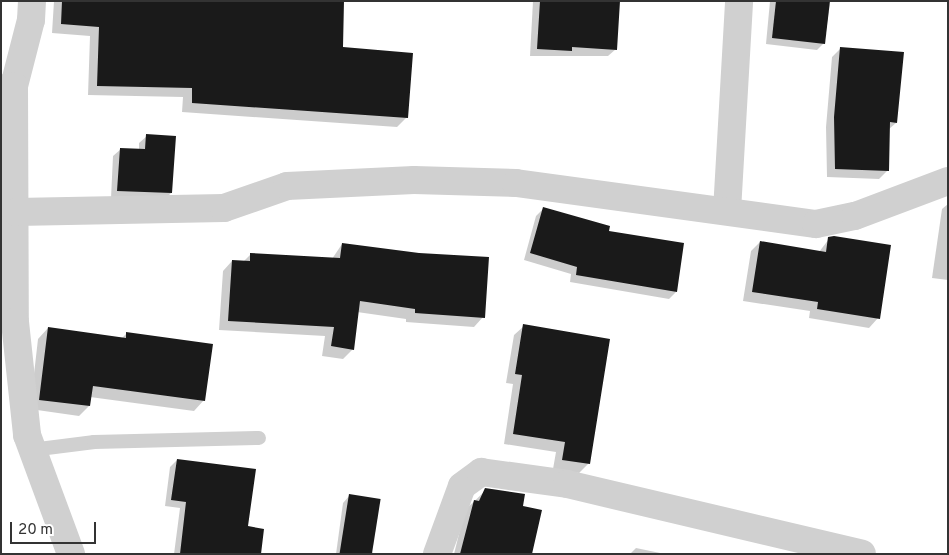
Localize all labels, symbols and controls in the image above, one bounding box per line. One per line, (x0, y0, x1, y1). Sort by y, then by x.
scale bar (12, 512, 99, 544)
text: 20 m (18, 521, 53, 540)

